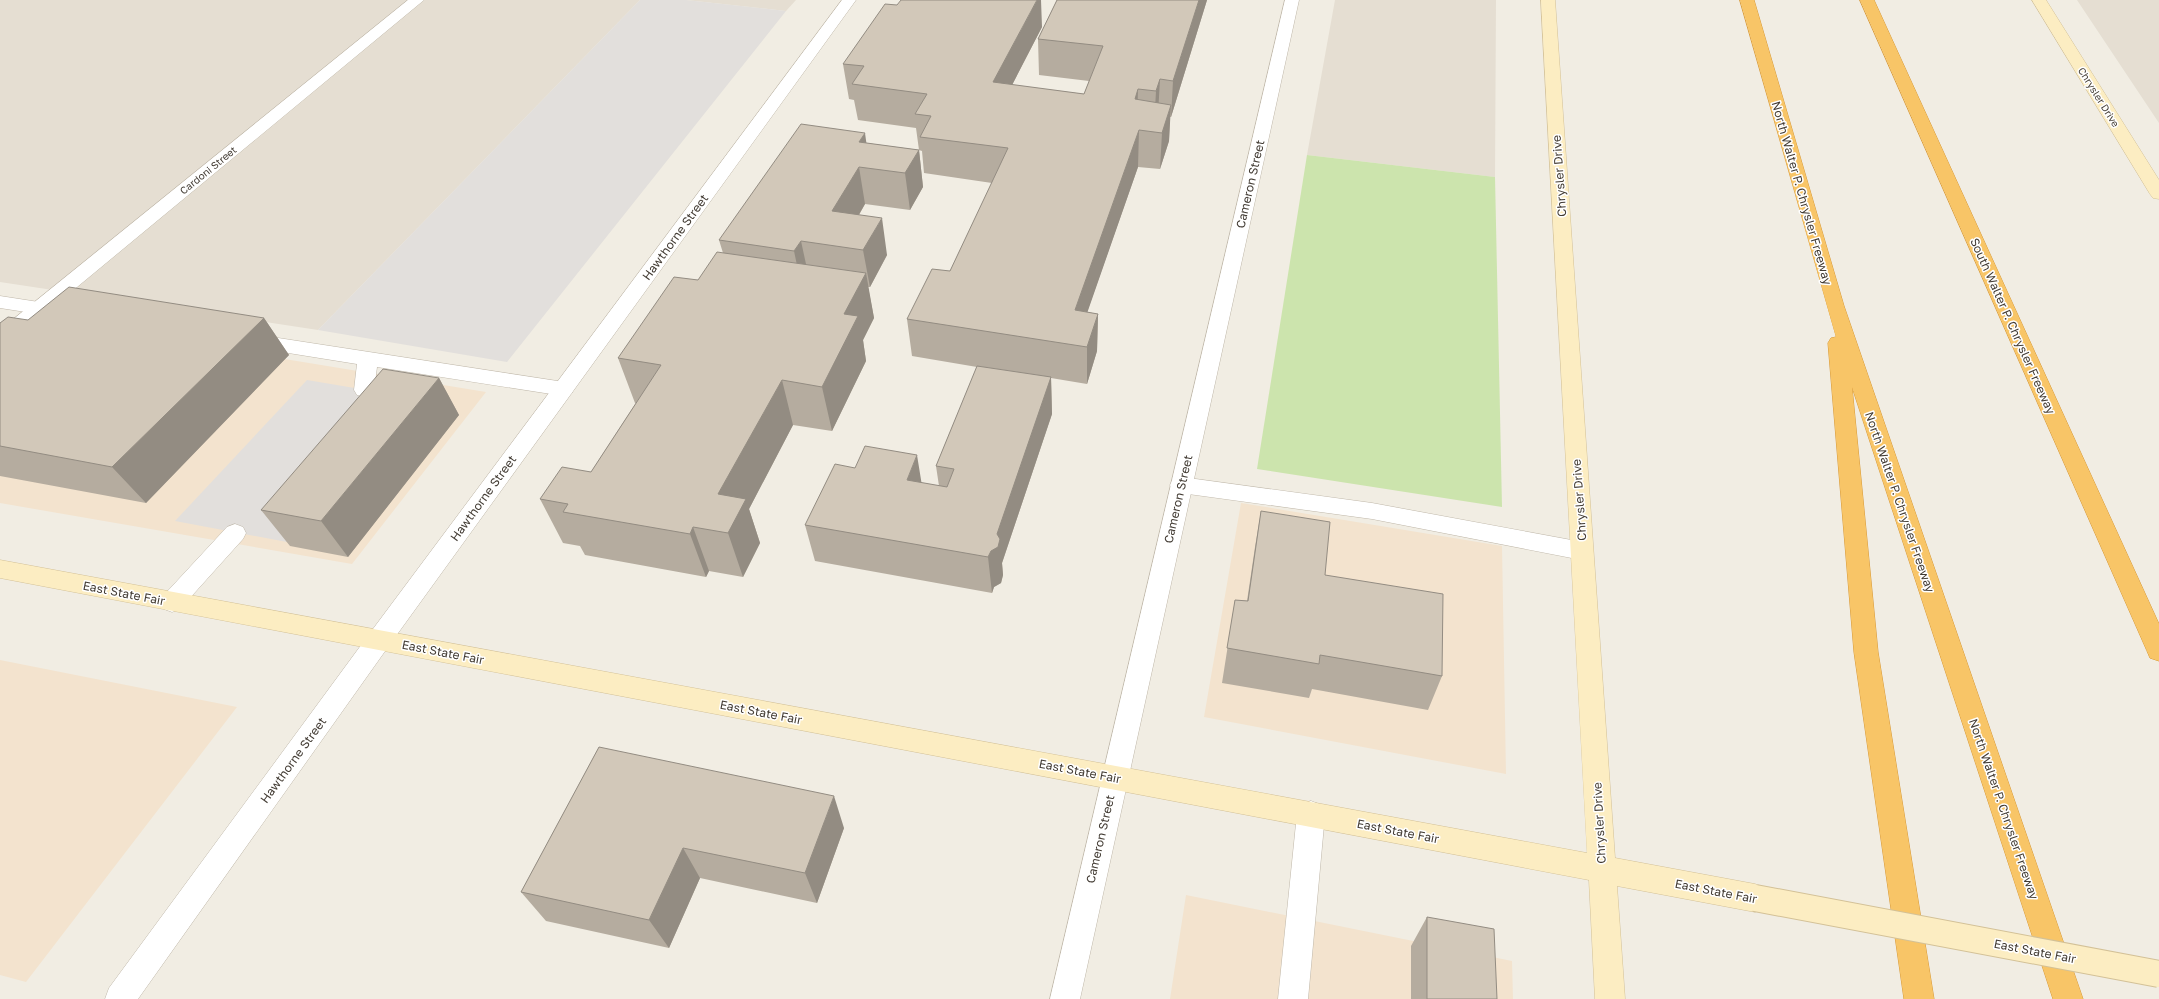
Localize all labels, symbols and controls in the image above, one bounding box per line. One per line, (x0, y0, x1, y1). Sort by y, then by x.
street label: Chrysler Drive (2076, 65, 2122, 129)
street label: North Walter P. Chrysler Freeway (1769, 99, 1836, 287)
street label: Chrysler Drive (1549, 135, 1569, 217)
street label: Cameron Street (1233, 138, 1267, 230)
street label: Cardoni Street (177, 144, 239, 196)
street label: Hawthorne Street (639, 191, 711, 283)
street label: South Walter P. Chrysler Freeway (1967, 236, 2059, 417)
street label: North Walter P. Chrysler Freeway (1862, 410, 1938, 595)
street label: Hawthorne Street (447, 452, 519, 544)
street label: Cameron Street (1161, 453, 1195, 545)
street label: Chrysler Drive (1569, 459, 1589, 541)
street label: East State Fair (82, 578, 167, 608)
street label: East State Fair (401, 637, 486, 667)
street label: East State Fair (719, 697, 804, 727)
street label: Hawthorne Street (257, 714, 329, 806)
street label: North Walter P. Chrysler Freeway (1966, 717, 2042, 902)
street label: East State Fair (1038, 756, 1123, 786)
street label: Chrysler Drive (1589, 782, 1609, 864)
street label: Cameron Street (1083, 793, 1117, 885)
street label: East State Fair (1356, 816, 1441, 846)
street label: East State Fair (1674, 876, 1759, 906)
street label: East State Fair (1993, 936, 2078, 966)

